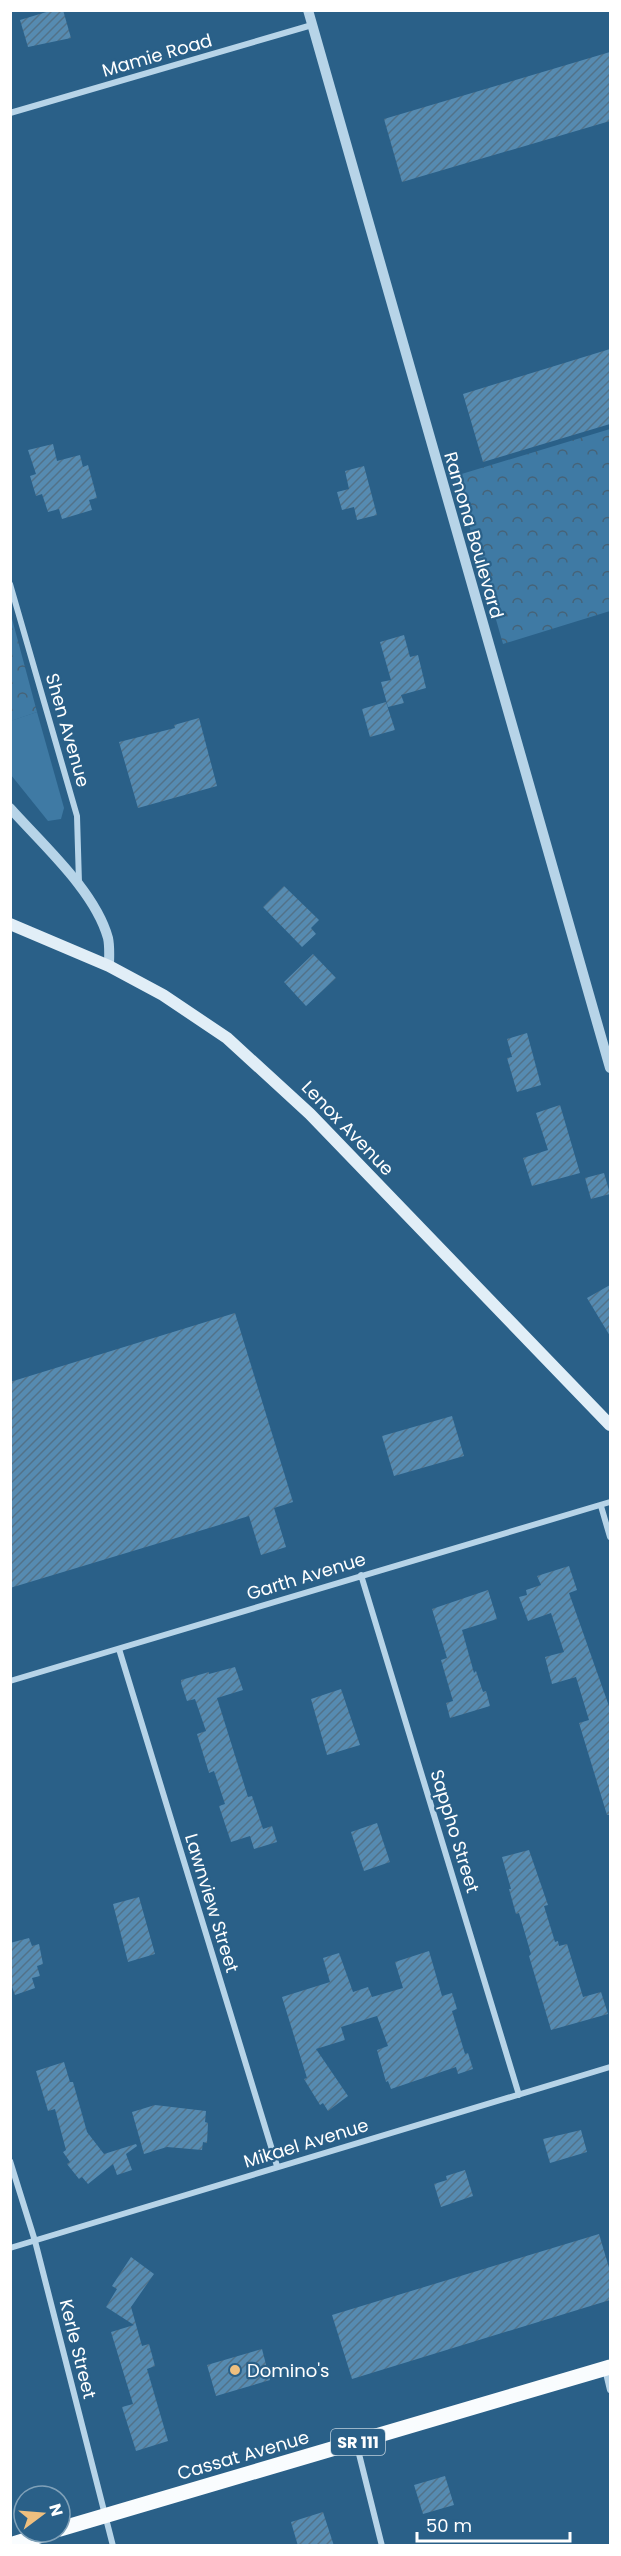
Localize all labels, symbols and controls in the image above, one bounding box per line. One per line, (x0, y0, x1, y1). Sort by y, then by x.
street label: Mamie Road (99, 27, 215, 83)
street label: Ramona Boulevard (438, 449, 510, 621)
street label: Shen Avenue (40, 670, 96, 790)
street label: Lenox Avenue (296, 1075, 400, 1181)
street label: Garth Avenue (243, 1546, 369, 1606)
street label: Sappho Street (424, 1766, 486, 1896)
street label: Lawnview Street (179, 1830, 245, 1976)
street label: Mikael Avenue (240, 2112, 372, 2174)
street label: Kerle Street (54, 2297, 102, 2401)
place label: Domino's (247, 2358, 330, 2383)
marker: Domino's (228, 2363, 242, 2377)
street label: Cassat Avenue (174, 2424, 312, 2486)
road number: SR 111 (331, 2429, 385, 2455)
north arrow (12, 2484, 72, 2544)
text: N (43, 2501, 69, 2519)
scale bar (417, 2505, 570, 2543)
text: 50 m (426, 2513, 472, 2538)

